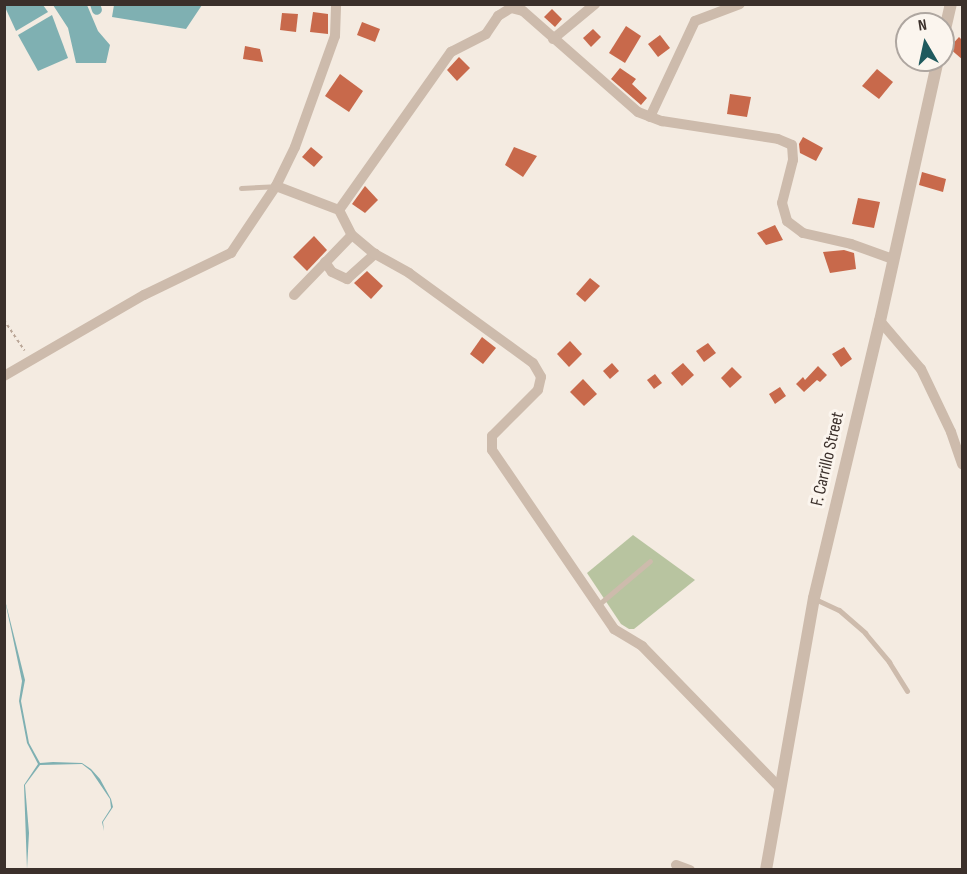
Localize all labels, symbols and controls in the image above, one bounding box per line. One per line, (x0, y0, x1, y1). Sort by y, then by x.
north arrow (895, 12, 955, 72)
text: N (917, 16, 928, 36)
street label: F. Carrillo Street (807, 410, 849, 508)

